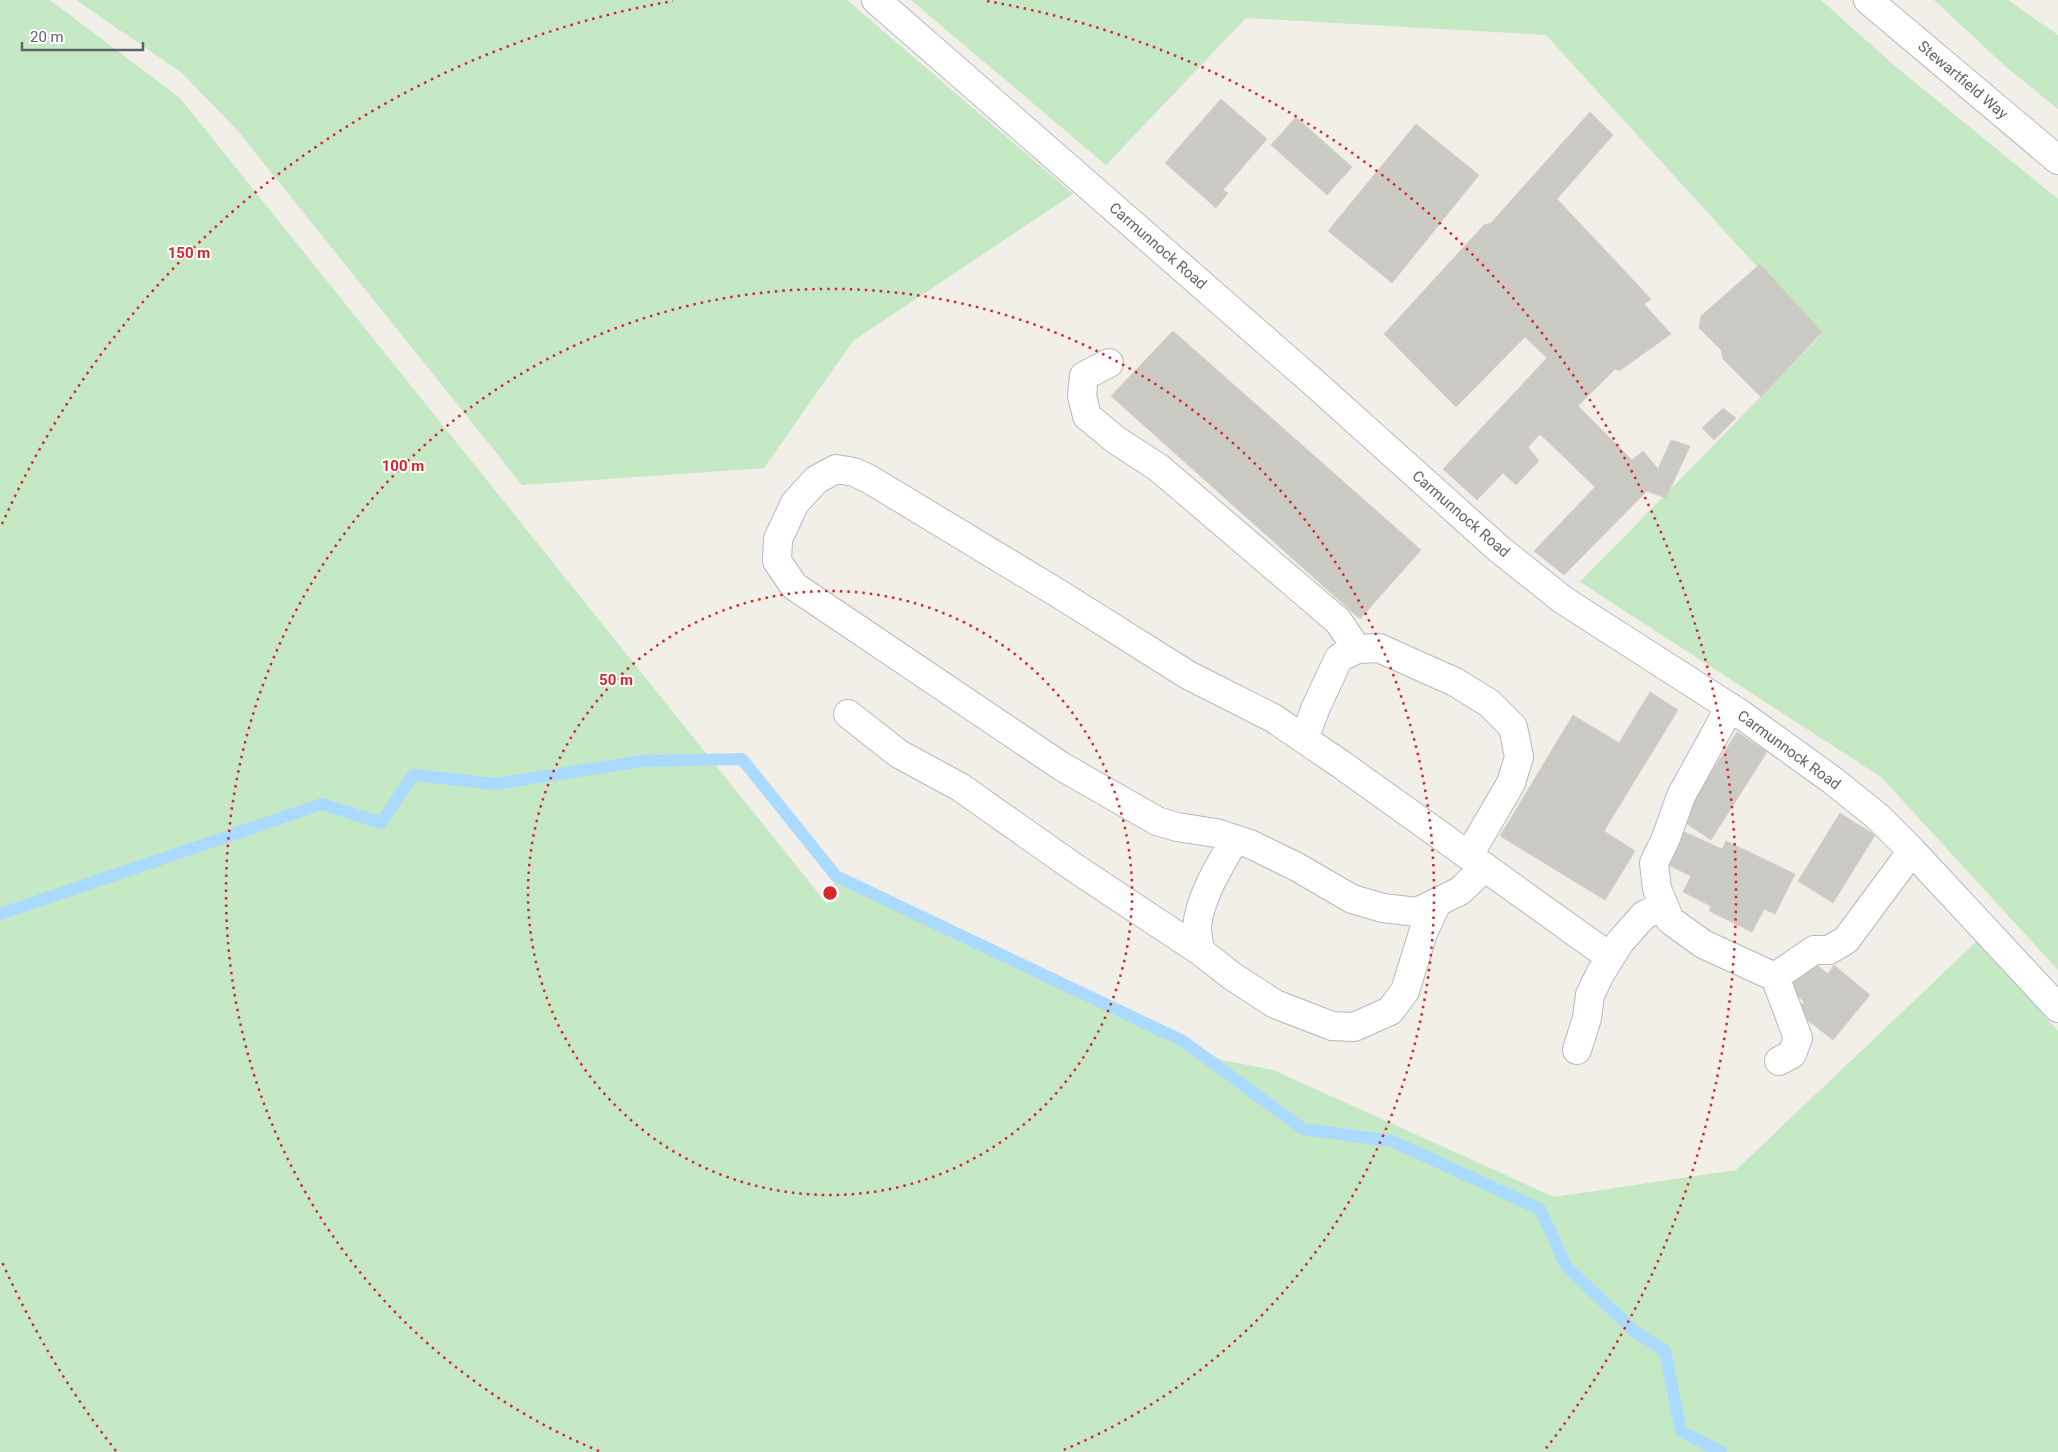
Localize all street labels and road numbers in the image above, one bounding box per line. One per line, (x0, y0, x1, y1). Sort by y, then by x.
street label: Stewartfield Way (1914, 37, 2012, 123)
street label: Carmunnock Road (1106, 199, 1210, 293)
street label: Carmunnock Road (1409, 467, 1513, 561)
street label: Carmunnock Road (1734, 707, 1844, 793)

